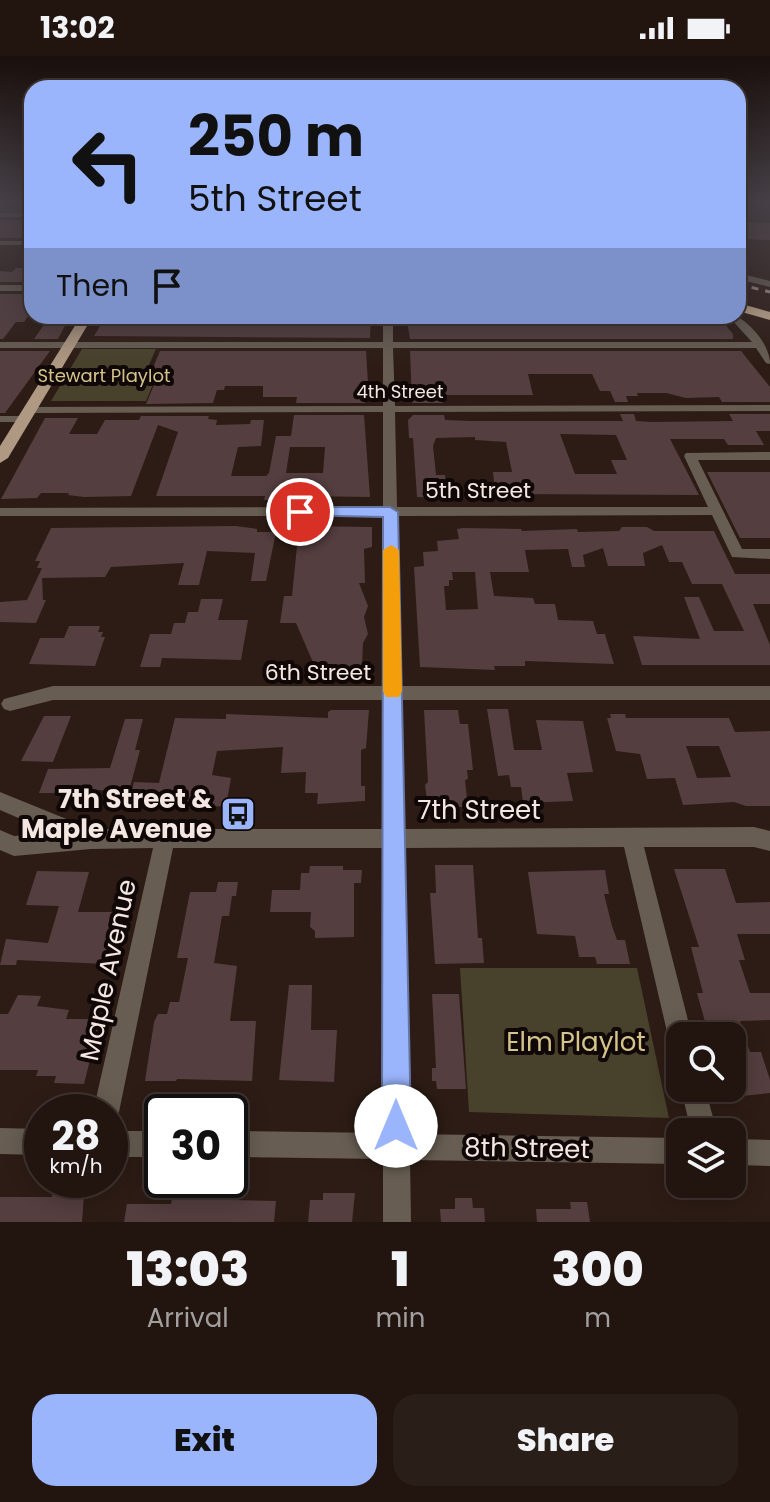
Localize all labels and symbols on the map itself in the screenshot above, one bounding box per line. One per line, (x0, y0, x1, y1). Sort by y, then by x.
park label: Stewart Playlot (38, 363, 170, 388)
street label: 4th Street (357, 379, 443, 404)
street label: 5th Street (425, 475, 531, 506)
pin (266, 478, 334, 546)
street label: 6th Street (265, 657, 371, 688)
place label: 7th Street & Maple Avenue (21, 781, 212, 847)
street label: 7th Street (417, 792, 541, 828)
bus stop icon: 7th Street & Maple Avenue (219, 795, 257, 833)
street label: Maple Avenue (71, 876, 145, 1064)
park label: Elm Playlot (506, 1024, 646, 1060)
position arrow (354, 1084, 438, 1168)
speed limit sign: 30 (144, 1094, 248, 1198)
street label: 8th Street (464, 1129, 590, 1167)

